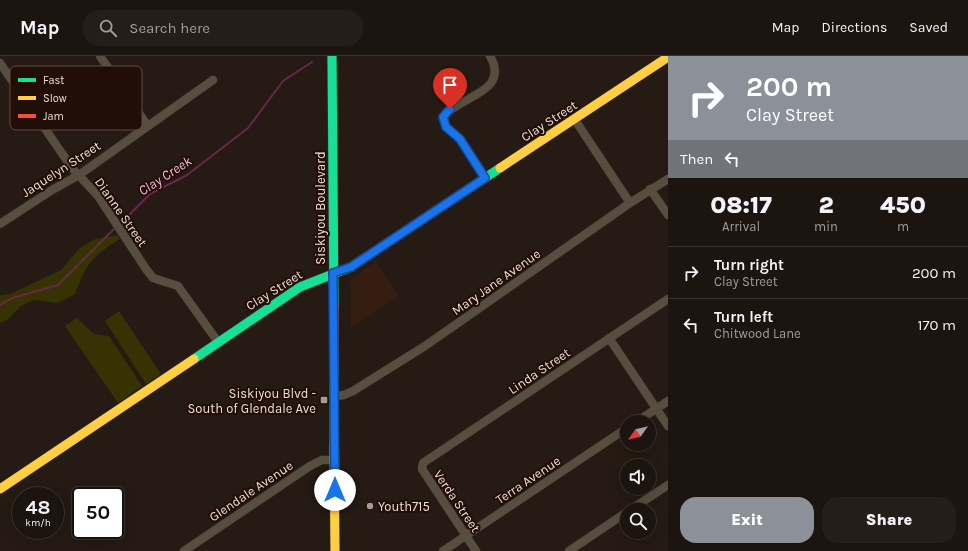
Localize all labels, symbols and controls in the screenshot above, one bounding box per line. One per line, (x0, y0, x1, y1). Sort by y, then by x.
search box (83, 10, 363, 46)
text: Map (20, 17, 59, 39)
icon: search (97, 17, 119, 39)
text: Search here (129, 19, 210, 37)
text: Map (772, 19, 800, 36)
text: Directions (822, 19, 887, 36)
text: Saved (909, 19, 948, 36)
legend (10, 66, 142, 130)
pin (433, 68, 467, 109)
text: 200 m (746, 70, 832, 103)
icon: right (680, 72, 732, 124)
text: Fast (43, 74, 64, 87)
icon: arrive (439, 74, 461, 96)
text: Slow (43, 92, 67, 105)
street label: Clay Street (518, 97, 580, 145)
text: Clay Street (746, 104, 834, 126)
text: Jam (43, 110, 64, 123)
street label: Jaquelyn Street (19, 138, 104, 201)
icon: left (721, 148, 743, 170)
text: Then (680, 150, 713, 168)
street label: Siskiyou Boulevard (313, 151, 328, 265)
water label: Clay Creek (135, 152, 196, 199)
street label: Dianne Street (92, 175, 150, 249)
text: 08:17 (710, 191, 772, 219)
text: 2 (818, 191, 834, 219)
text: 450 (880, 191, 926, 219)
text: Arrival (722, 219, 760, 234)
text: min (814, 219, 838, 234)
text: m (897, 219, 909, 234)
street label: Mary Jane Avenue (449, 246, 543, 318)
text: Turn right (714, 256, 784, 274)
icon: right (680, 262, 702, 284)
text: 200 m (912, 264, 956, 282)
street label: Clay Street (243, 267, 305, 313)
text: Clay Street (714, 274, 778, 289)
text: Turn left (714, 308, 773, 326)
icon: left (680, 314, 702, 336)
text: 170 m (918, 316, 956, 334)
text: Chitwood Lane (714, 326, 801, 341)
street label: Linda Street (505, 345, 573, 397)
place label: Siskiyou Blvd - South of Glendale Ave (188, 386, 316, 416)
marker: Siskiyou Blvd - South of Glendale Ave (319, 395, 329, 405)
north arrow (620, 415, 656, 451)
map controls (620, 415, 656, 539)
street label: Terra Avenue (493, 453, 563, 507)
street label: Glendale Avenue (206, 457, 296, 525)
button: sound (620, 459, 656, 495)
street label: Verda Street (431, 467, 483, 535)
position arrow (314, 469, 356, 511)
speed limit sign: 50 (72, 487, 124, 539)
text: 48 (26, 496, 50, 519)
button: Exit (680, 497, 814, 543)
button: Share (822, 497, 956, 543)
place label: Youth715 (378, 499, 430, 514)
marker: Youth715 (365, 501, 375, 511)
button: search (620, 503, 656, 539)
text: km/h (25, 517, 51, 529)

